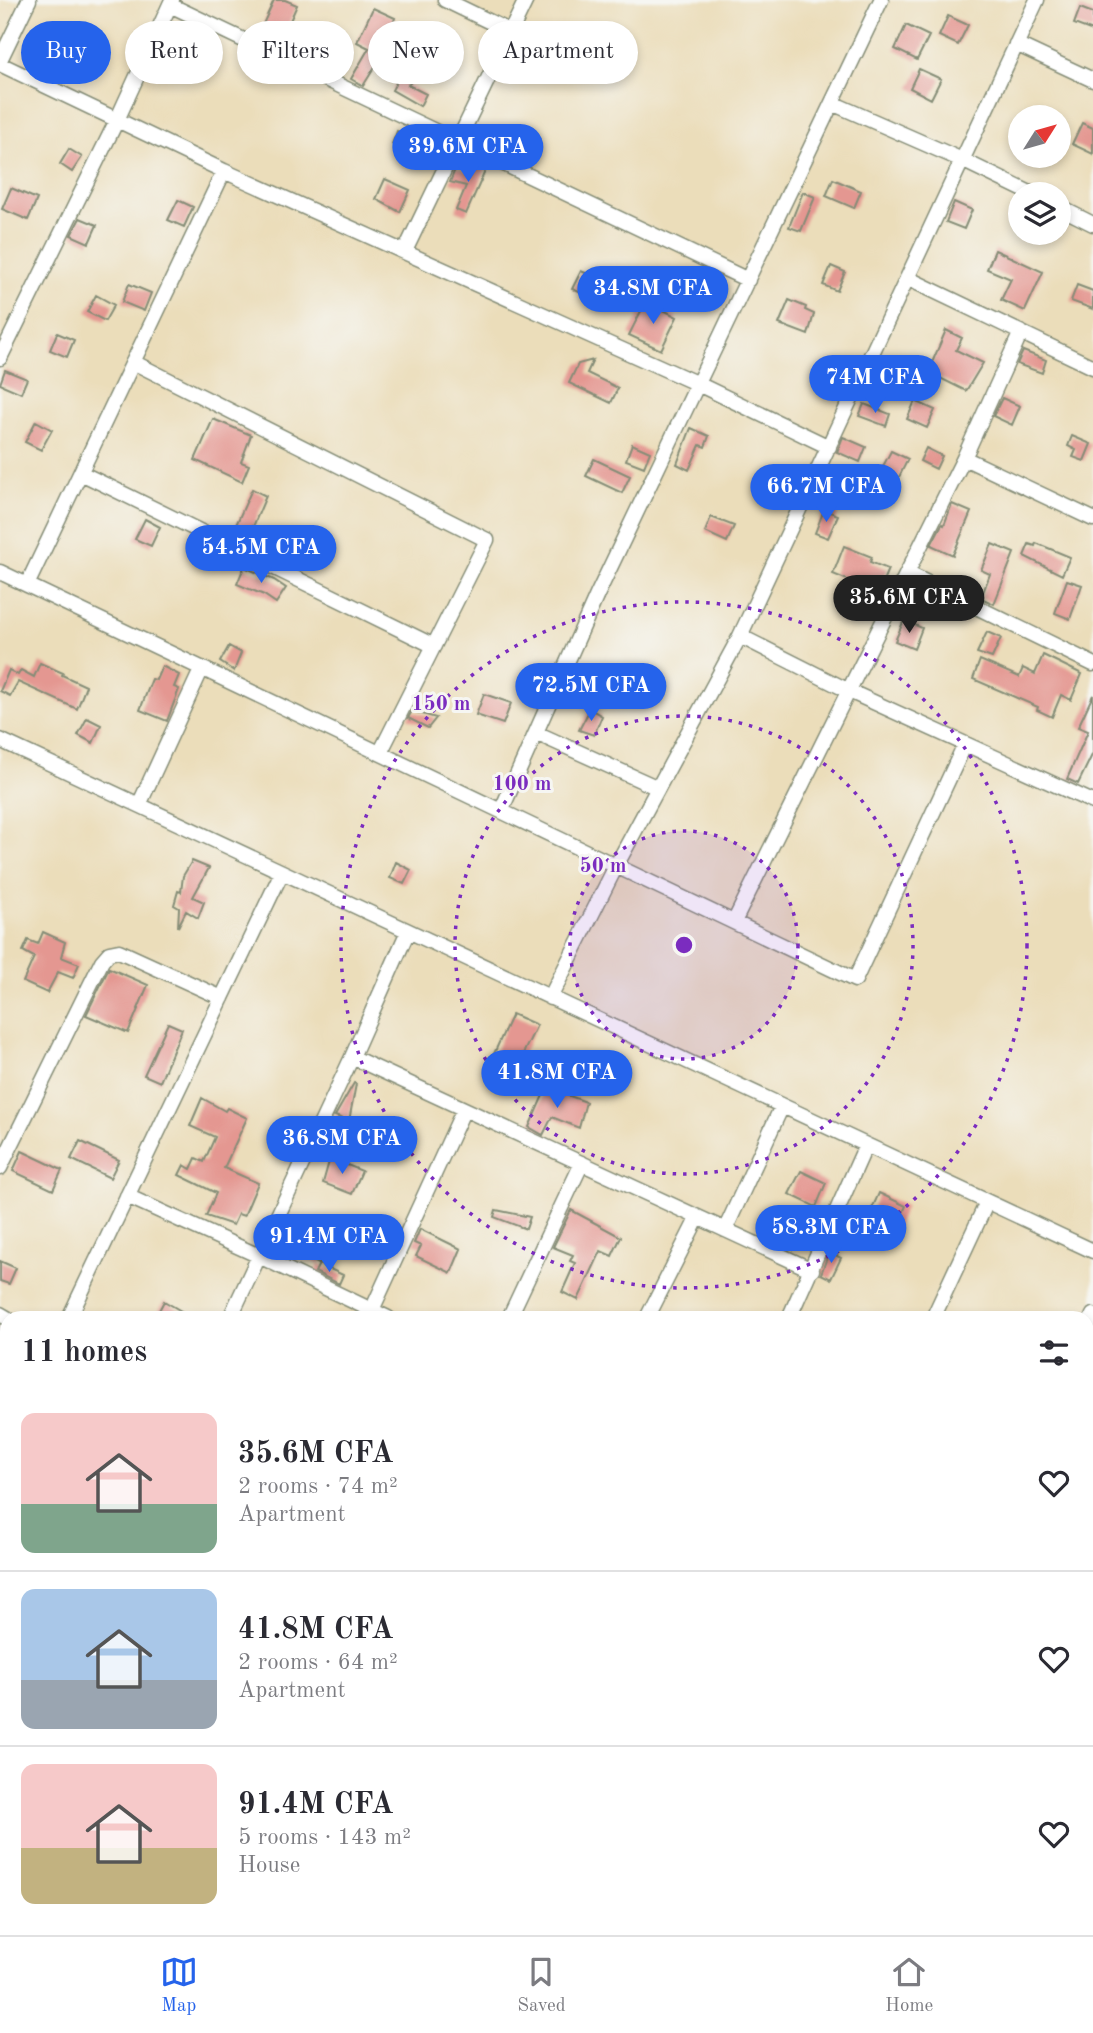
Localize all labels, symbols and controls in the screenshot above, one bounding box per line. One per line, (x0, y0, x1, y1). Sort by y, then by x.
chip: Buy (21, 21, 111, 84)
chip: Rent (125, 21, 223, 84)
chip: Filters (237, 21, 354, 84)
chip: New (368, 21, 464, 84)
chip: Apartment (478, 21, 638, 84)
north arrow (1008, 105, 1071, 168)
map controls (1008, 105, 1071, 245)
pin: 39.6M CFA (388, 124, 548, 184)
text: 39.6M CFA (408, 135, 528, 158)
button: layers (1008, 182, 1071, 245)
pin: 34.8M CFA (573, 266, 733, 326)
text: 34.8M CFA (593, 277, 713, 300)
pin: 74M CFA (810, 356, 940, 415)
text: 74M CFA (825, 366, 925, 389)
pin: 66.7M CFA (746, 464, 906, 524)
text: 66.7M CFA (766, 475, 886, 498)
pin: 54.5M CFA (181, 526, 341, 585)
text: 54.5M CFA (201, 536, 321, 559)
pin: 35.6M CFA (829, 576, 989, 635)
text: 35.6M CFA (849, 586, 969, 609)
pin: 72.5M CFA (511, 664, 671, 723)
text: 72.5M CFA (531, 674, 651, 697)
text: 150 m (411, 694, 471, 715)
text: 100 m (492, 774, 552, 795)
text: 50 m (579, 856, 627, 877)
centre of rings (672, 933, 696, 957)
pin: 41.8M CFA (477, 1050, 637, 1110)
text: 41.8M CFA (497, 1061, 617, 1084)
pin: 36.8M CFA (262, 1116, 422, 1176)
text: 36.8M CFA (282, 1127, 402, 1150)
pin: 58.3M CFA (751, 1206, 911, 1265)
pin: 91.4M CFA (249, 1214, 409, 1274)
text: 58.3M CFA (771, 1216, 891, 1239)
text: 91.4M CFA (269, 1225, 389, 1248)
icon: filters (1035, 1334, 1073, 1372)
text: 11 homes (21, 1338, 147, 1368)
text: 35.6M CFA (238, 1439, 394, 1469)
icon: home (77, 1441, 161, 1525)
icon: heart (1035, 1464, 1073, 1502)
text: 2 rooms · 74 m² (238, 1475, 398, 1498)
text: Apartment (238, 1503, 346, 1526)
text: 41.8M CFA (238, 1615, 394, 1645)
icon: home (77, 1617, 161, 1701)
icon: heart (1035, 1640, 1073, 1678)
text: 2 rooms · 64 m² (238, 1651, 398, 1674)
text: Apartment (238, 1679, 346, 1702)
text: 91.4M CFA (238, 1790, 394, 1820)
icon: home (77, 1792, 161, 1876)
icon: heart (1035, 1815, 1073, 1853)
text: 5 rooms · 143 m² (238, 1826, 411, 1849)
text: House (238, 1854, 300, 1877)
tab: Map (160, 1953, 198, 2018)
tab: Saved (517, 1953, 566, 2018)
tab: Home (885, 1953, 933, 2018)

